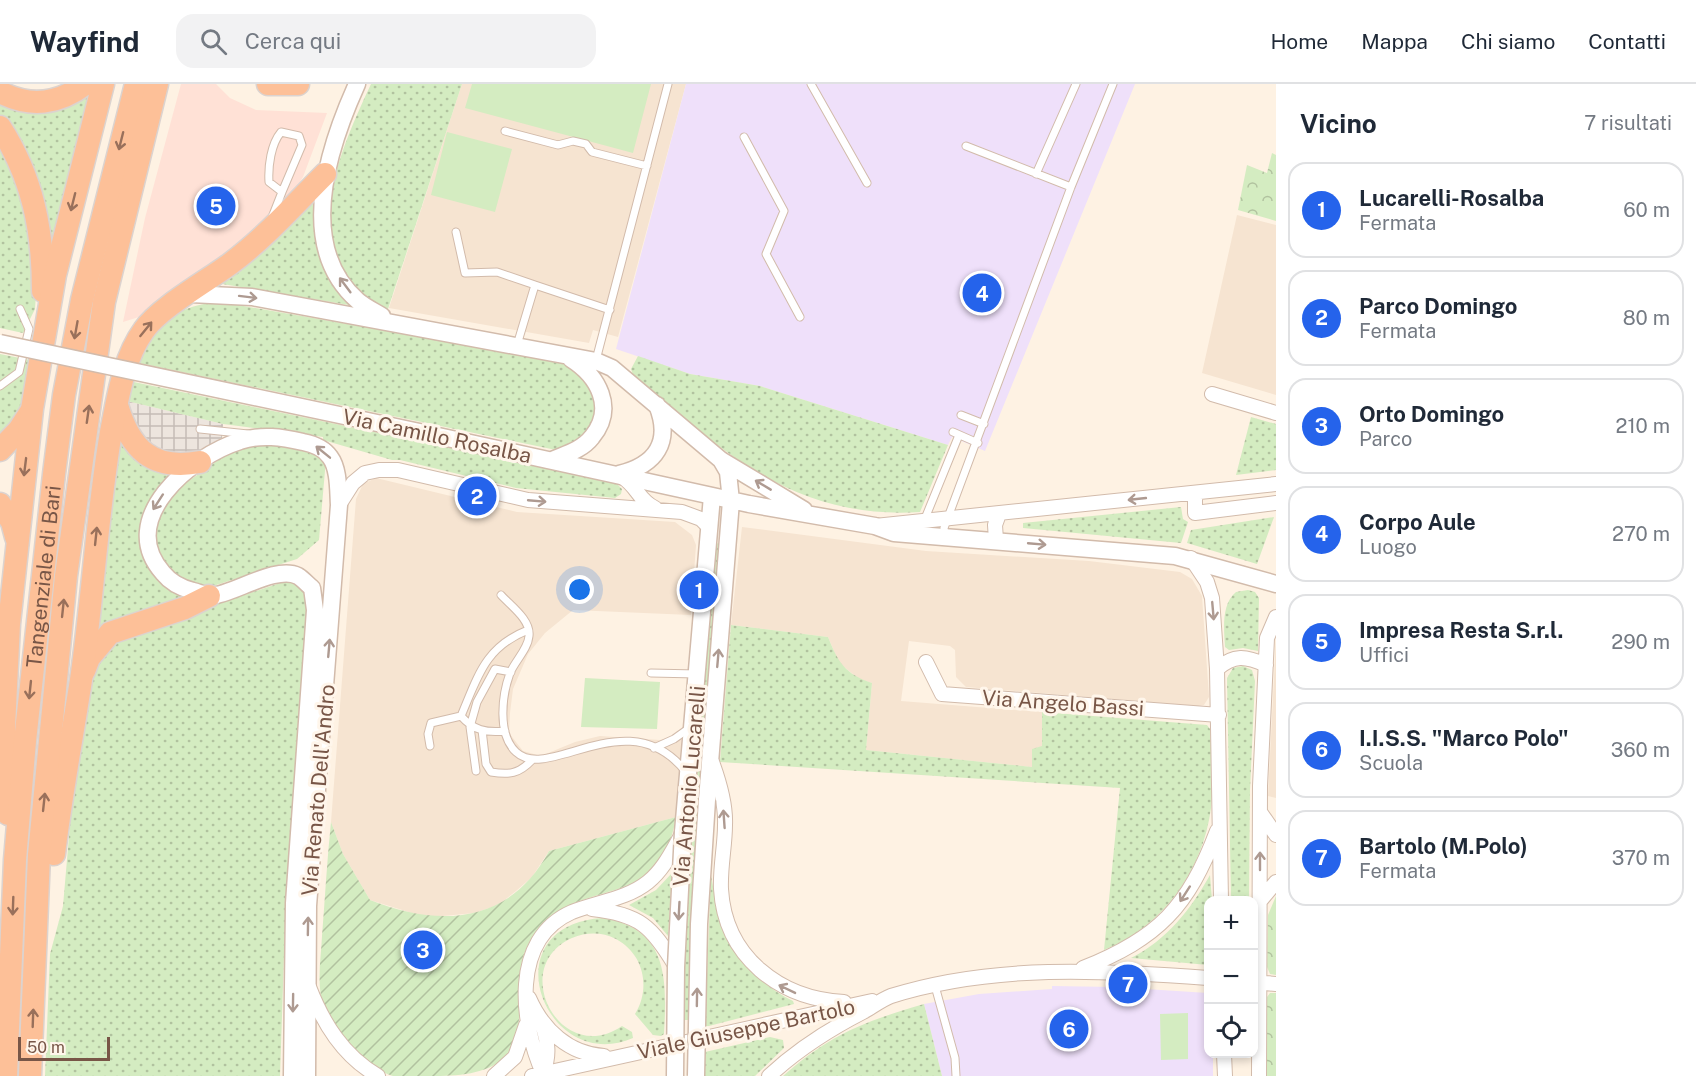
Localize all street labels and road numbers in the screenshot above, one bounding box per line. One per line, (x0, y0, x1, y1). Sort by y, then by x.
street label: Via Camillo Rosalba (340, 404, 534, 468)
street label: Tangenziale di Bari (21, 484, 65, 669)
street label: Via Renato Dell'Andro (296, 683, 340, 897)
street label: Via Antonio Lucarelli (668, 685, 710, 887)
street label: Via Angelo Bassi (981, 685, 1145, 721)
street label: Viale Giuseppe Bartolo (635, 994, 857, 1064)

